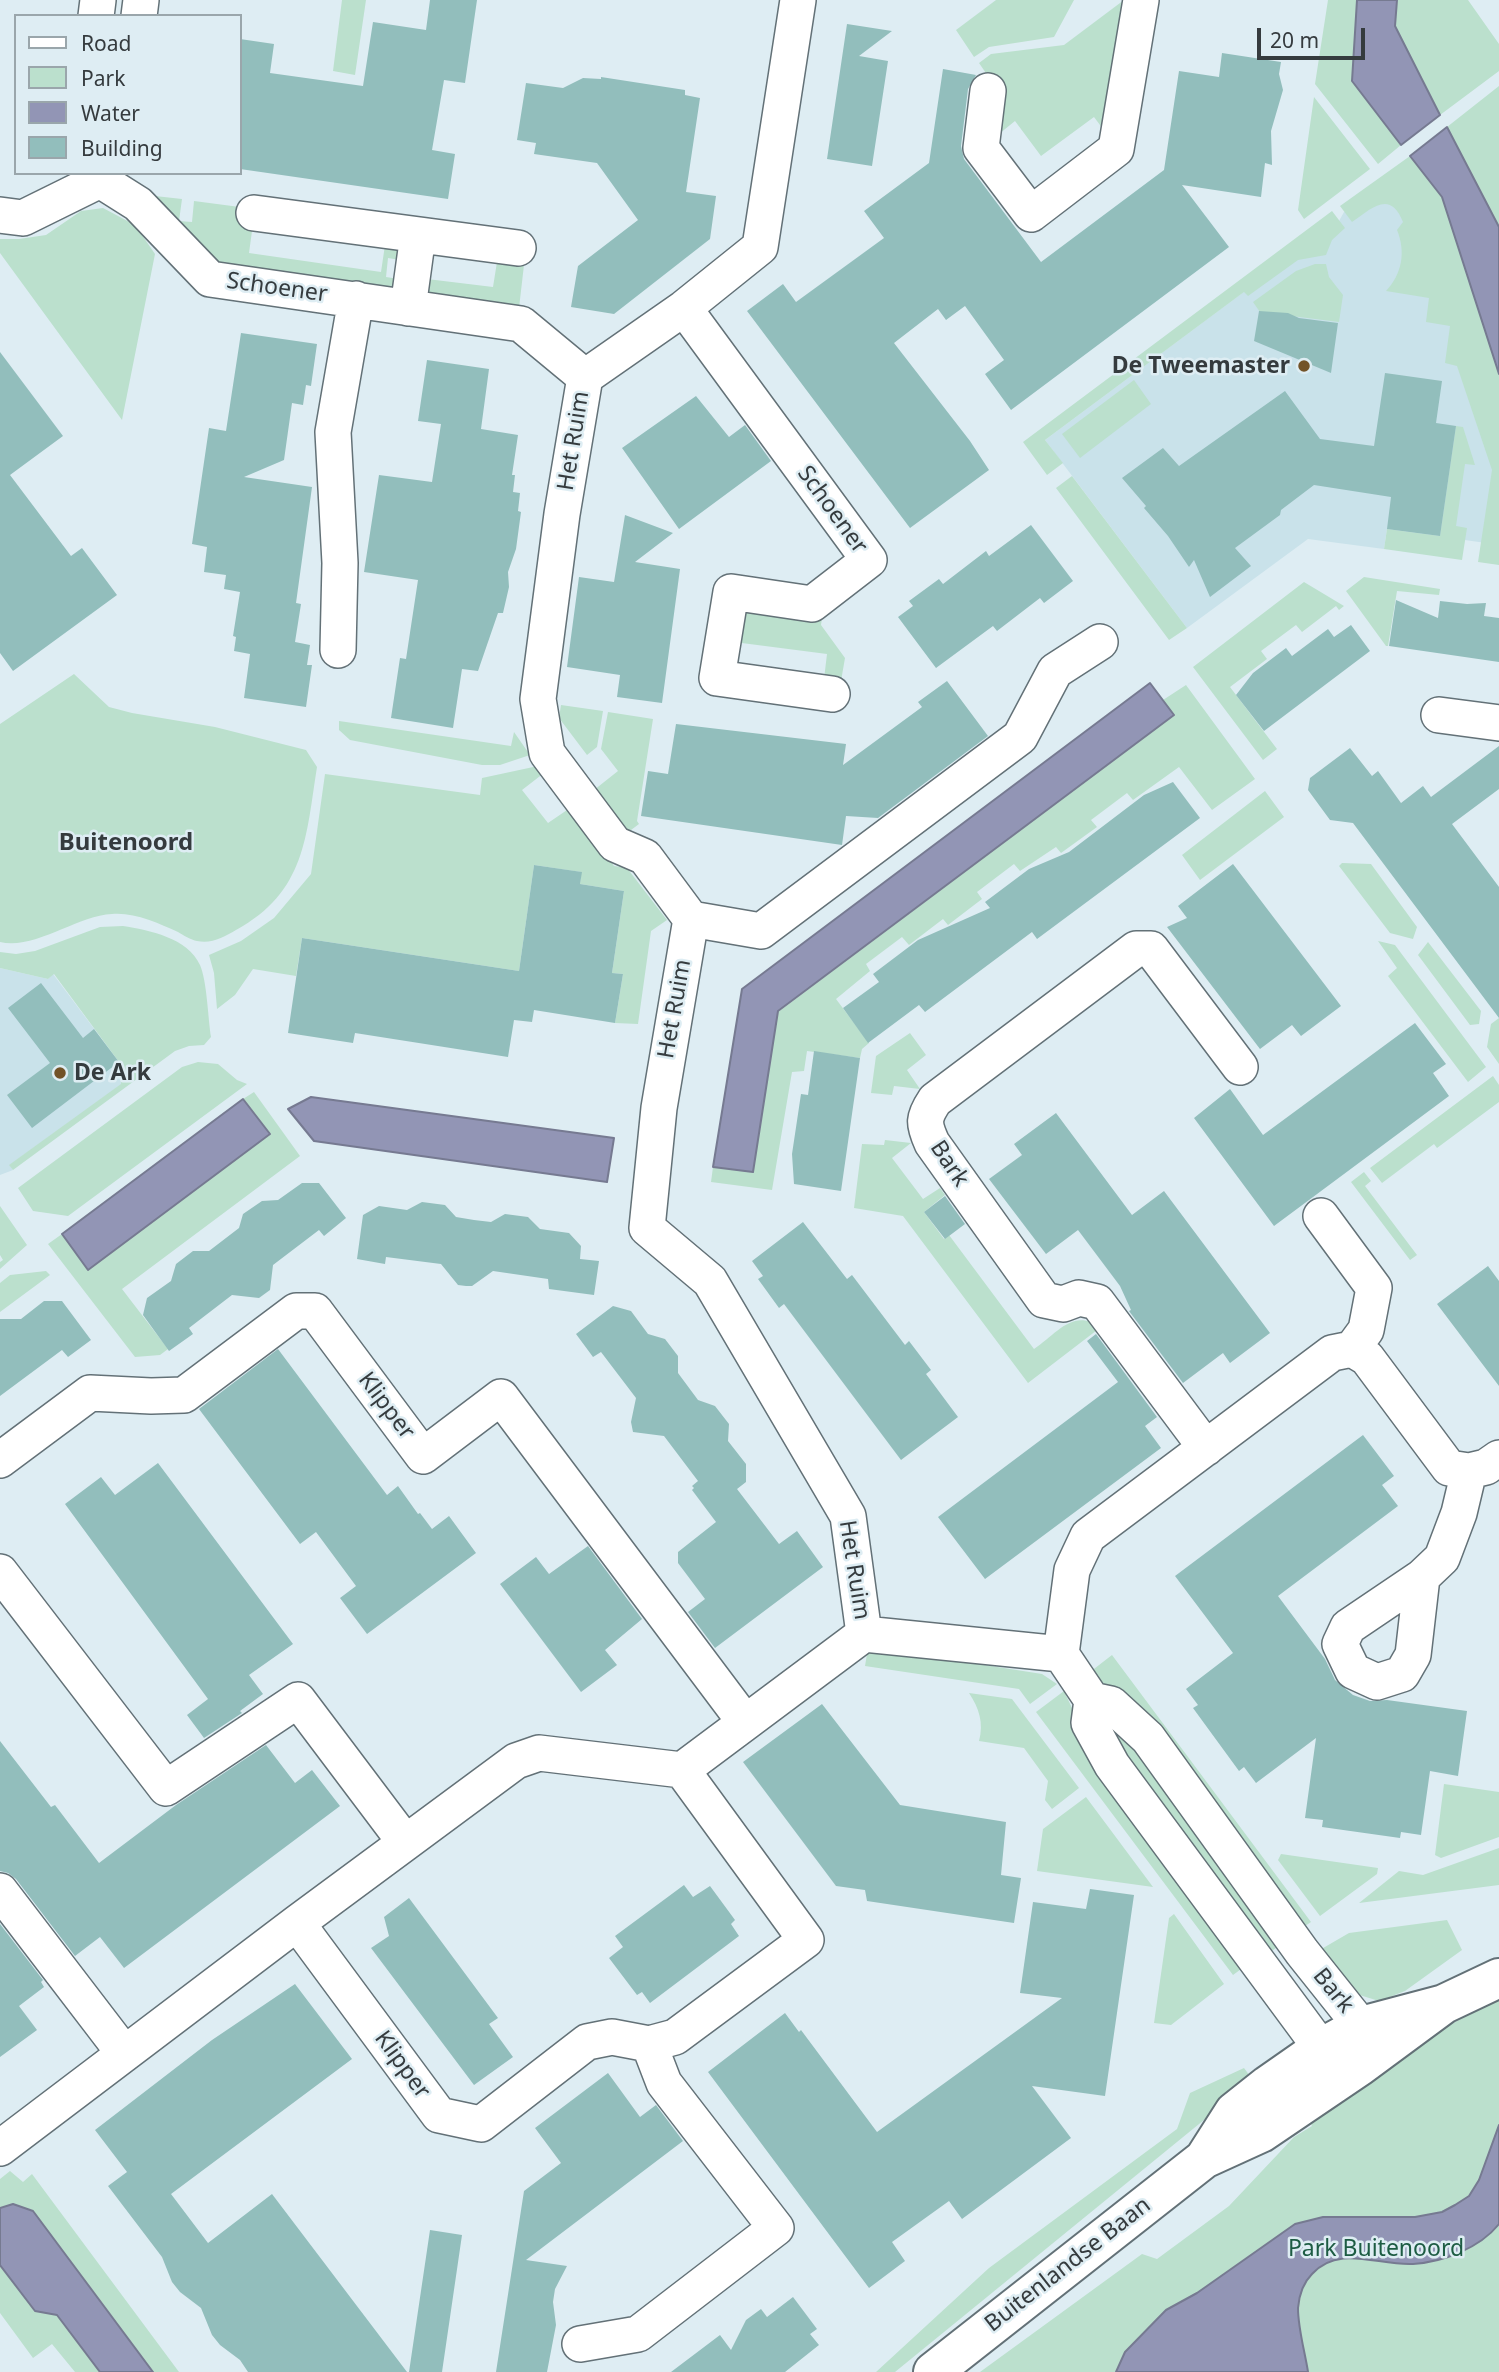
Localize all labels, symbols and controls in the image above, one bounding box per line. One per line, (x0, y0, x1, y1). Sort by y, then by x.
legend (14, 14, 242, 175)
scale bar (1261, 14, 1370, 58)
text: 20 m (1270, 26, 1319, 54)
text: Road (81, 29, 131, 57)
text: Park (81, 64, 125, 92)
text: Water (81, 99, 140, 127)
text: Building (81, 134, 163, 162)
street label: Schoener (225, 267, 329, 309)
place label: De Tweemaster (1112, 352, 1290, 380)
marker: De Tweemaster (1296, 358, 1312, 374)
street label: Het Ruim (553, 389, 595, 493)
street label: Schoener (791, 461, 873, 559)
district label: Buitenoord (59, 829, 193, 857)
street label: Het Ruim (653, 957, 697, 1061)
place label: De Ark (74, 1059, 151, 1087)
marker: De Ark (52, 1065, 68, 1081)
street label: Bark (924, 1136, 974, 1192)
street label: Klipper (352, 1367, 420, 1445)
street label: Het Ruim (833, 1518, 875, 1622)
street label: Bark (1307, 1963, 1359, 2019)
street label: Klipper (368, 2026, 436, 2104)
street label: Buitenlandse Baan (980, 2192, 1156, 2338)
park label: Park Buitenoord (1288, 2235, 1464, 2263)

